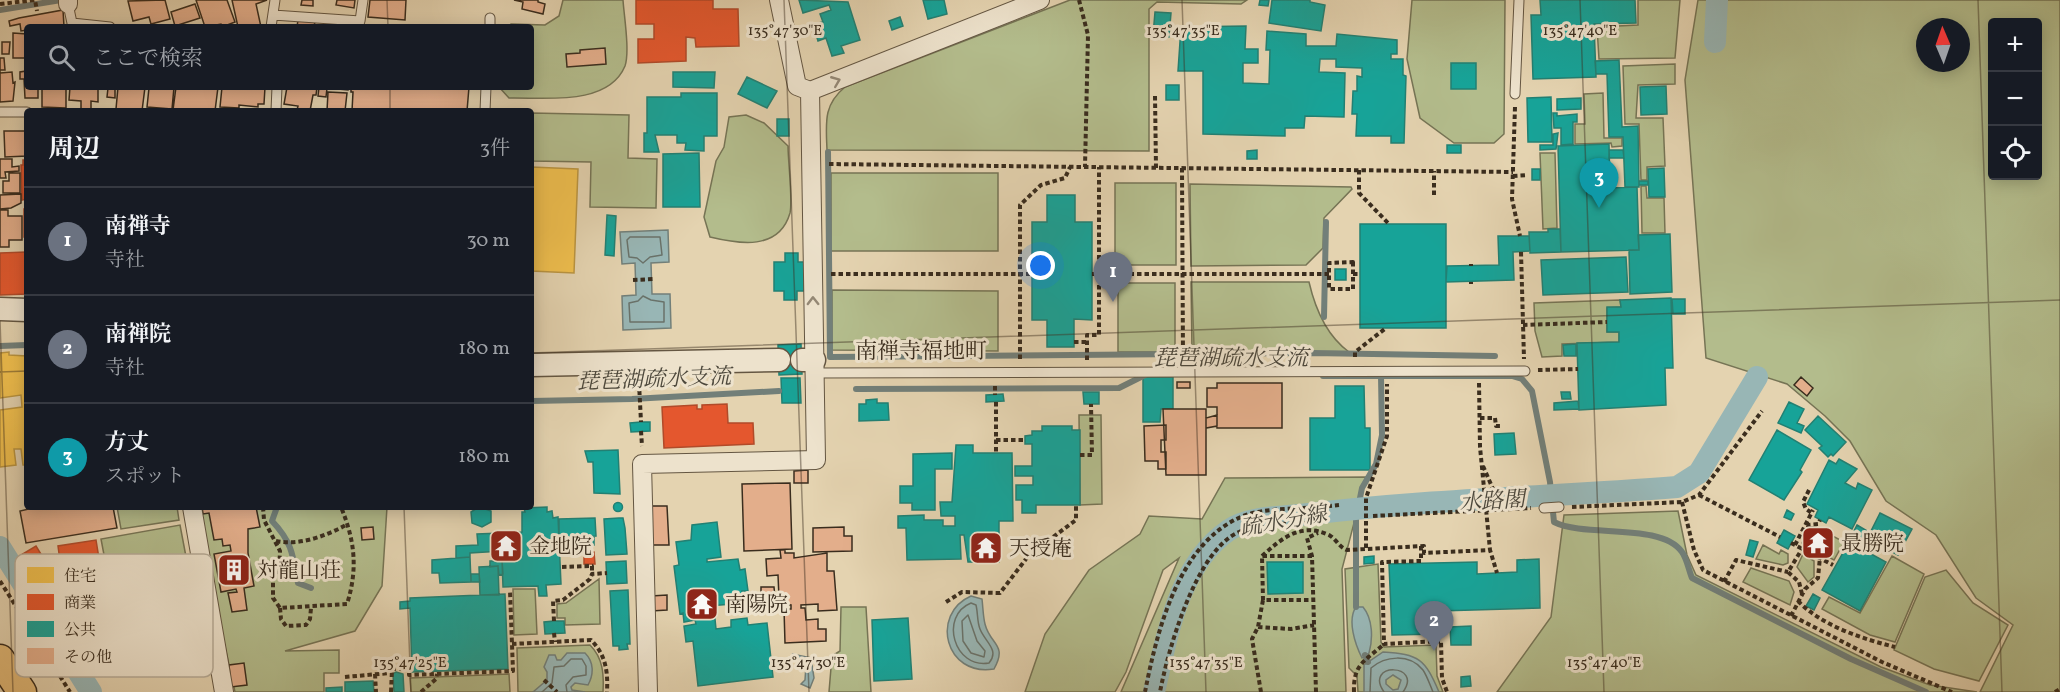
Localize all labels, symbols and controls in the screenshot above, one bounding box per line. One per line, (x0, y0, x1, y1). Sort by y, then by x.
north arrow (1916, 18, 1970, 72)
map controls (1988, 18, 2042, 180)
button: + (1988, 18, 2042, 72)
text: 135°47'30"E (748, 21, 822, 42)
text: 135°47'35"E (1146, 21, 1220, 42)
text: 135°47'40"E (1543, 21, 1617, 42)
search box (24, 24, 534, 90)
icon: search (45, 41, 78, 74)
text: ここで検索 (93, 44, 203, 75)
button: − (1988, 72, 2042, 126)
one-way arrow (829, 76, 840, 88)
button: locate (1988, 126, 2042, 180)
text: 周辺 (48, 132, 100, 168)
text: 3件 (480, 135, 510, 163)
pin: 3 (1580, 158, 1618, 208)
text: 南禅寺 (105, 212, 171, 243)
text: 1 (63, 227, 72, 255)
text: 30 m (466, 227, 510, 255)
text: 寺社 (105, 247, 145, 275)
your location (1026, 251, 1055, 280)
pin: 1 (1094, 252, 1132, 302)
one-way arrow (807, 297, 819, 306)
text: 南禅院 (105, 320, 171, 351)
text: 2 (62, 335, 73, 363)
text: 180 m (458, 335, 510, 363)
district label: 南禅寺福地町 (855, 337, 987, 368)
water label: 琵琶湖疏水支流 (1154, 344, 1311, 375)
text: 寺社 (105, 355, 145, 383)
water label: 琵琶湖疏水支流 (577, 362, 735, 399)
text: 方丈 (105, 428, 149, 459)
text: 3 (62, 443, 73, 471)
text: 180 m (458, 443, 510, 471)
text: スポット (105, 463, 185, 491)
water label: 水路閣 (1458, 485, 1529, 520)
water label: 疏水分線 (1237, 499, 1332, 545)
temple icon: 最勝院 (1800, 525, 1836, 561)
temple icon: 金地院 (488, 528, 524, 564)
temple icon: 天授庵 (968, 530, 1004, 566)
place label: 最勝院 (1841, 530, 1904, 559)
place label: 金地院 (529, 533, 592, 562)
place label: 天授庵 (1009, 535, 1072, 564)
building icon: 対龍山荘 (216, 552, 252, 588)
legend (15, 554, 213, 677)
place label: 対龍山荘 (257, 557, 341, 586)
text: 住宅 (64, 566, 96, 588)
temple icon: 南陽院 (684, 586, 720, 622)
place label: 南陽院 (725, 591, 788, 620)
text: 商業 (64, 593, 96, 615)
pin: 2 (1414, 602, 1454, 651)
text: 公共 (64, 620, 96, 642)
text: その他 (64, 647, 112, 669)
text: 135°47'25"E (373, 653, 447, 674)
text: 135°47'30"E (771, 653, 845, 674)
text: 135°47'35"E (1169, 653, 1243, 674)
text: 135°47'40"E (1567, 653, 1641, 674)

